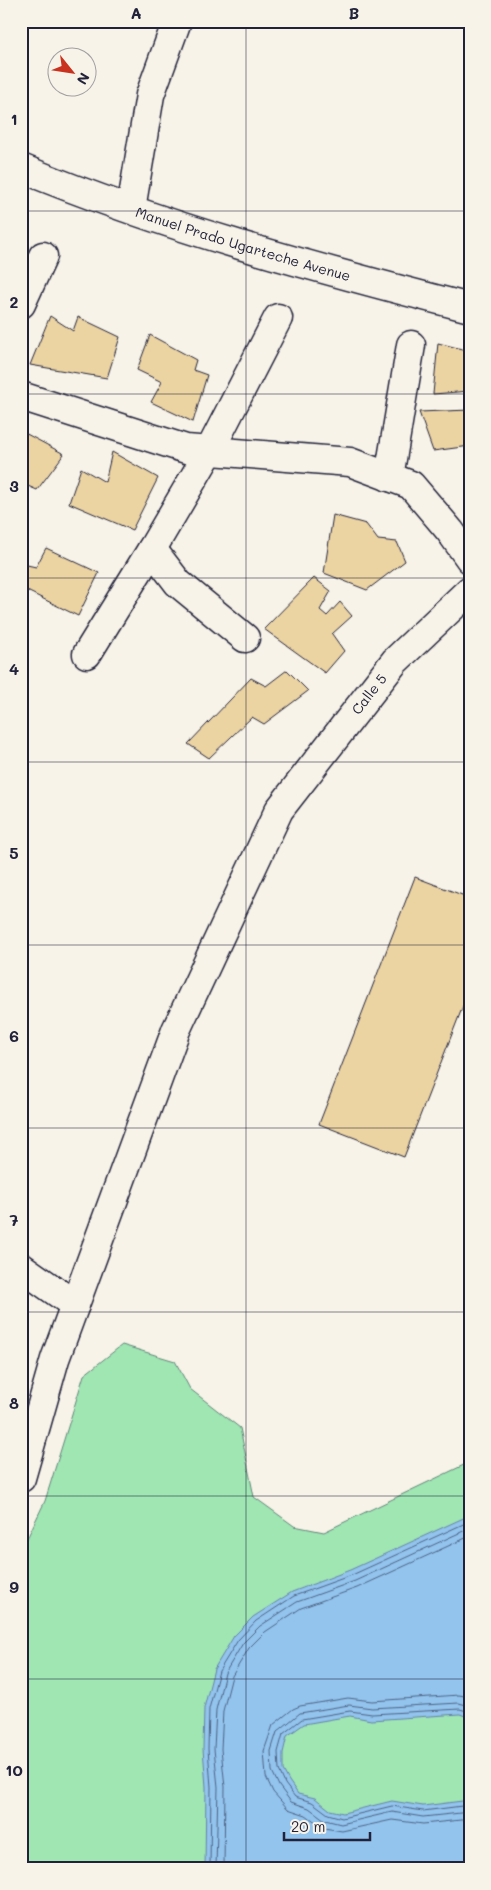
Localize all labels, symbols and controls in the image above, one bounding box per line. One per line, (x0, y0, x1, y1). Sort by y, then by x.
text: A (130, 2, 142, 23)
text: B (349, 2, 359, 23)
north arrow (48, 48, 98, 98)
text: N (73, 69, 95, 88)
text: 1 (10, 108, 18, 129)
street label: Manuel Prado Ugarteche Avenue (133, 202, 353, 285)
text: 2 (10, 291, 19, 312)
text: 3 (9, 475, 19, 496)
text: 4 (9, 658, 19, 679)
street label: Calle 5 (347, 669, 391, 718)
text: 5 (9, 842, 19, 863)
text: 6 (9, 1025, 19, 1046)
text: 7 (10, 1209, 19, 1230)
text: 8 (9, 1392, 19, 1413)
text: 9 (9, 1576, 19, 1597)
text: 10 (5, 1759, 23, 1780)
scale bar (284, 1810, 370, 1842)
text: 20 m (291, 1816, 325, 1836)

